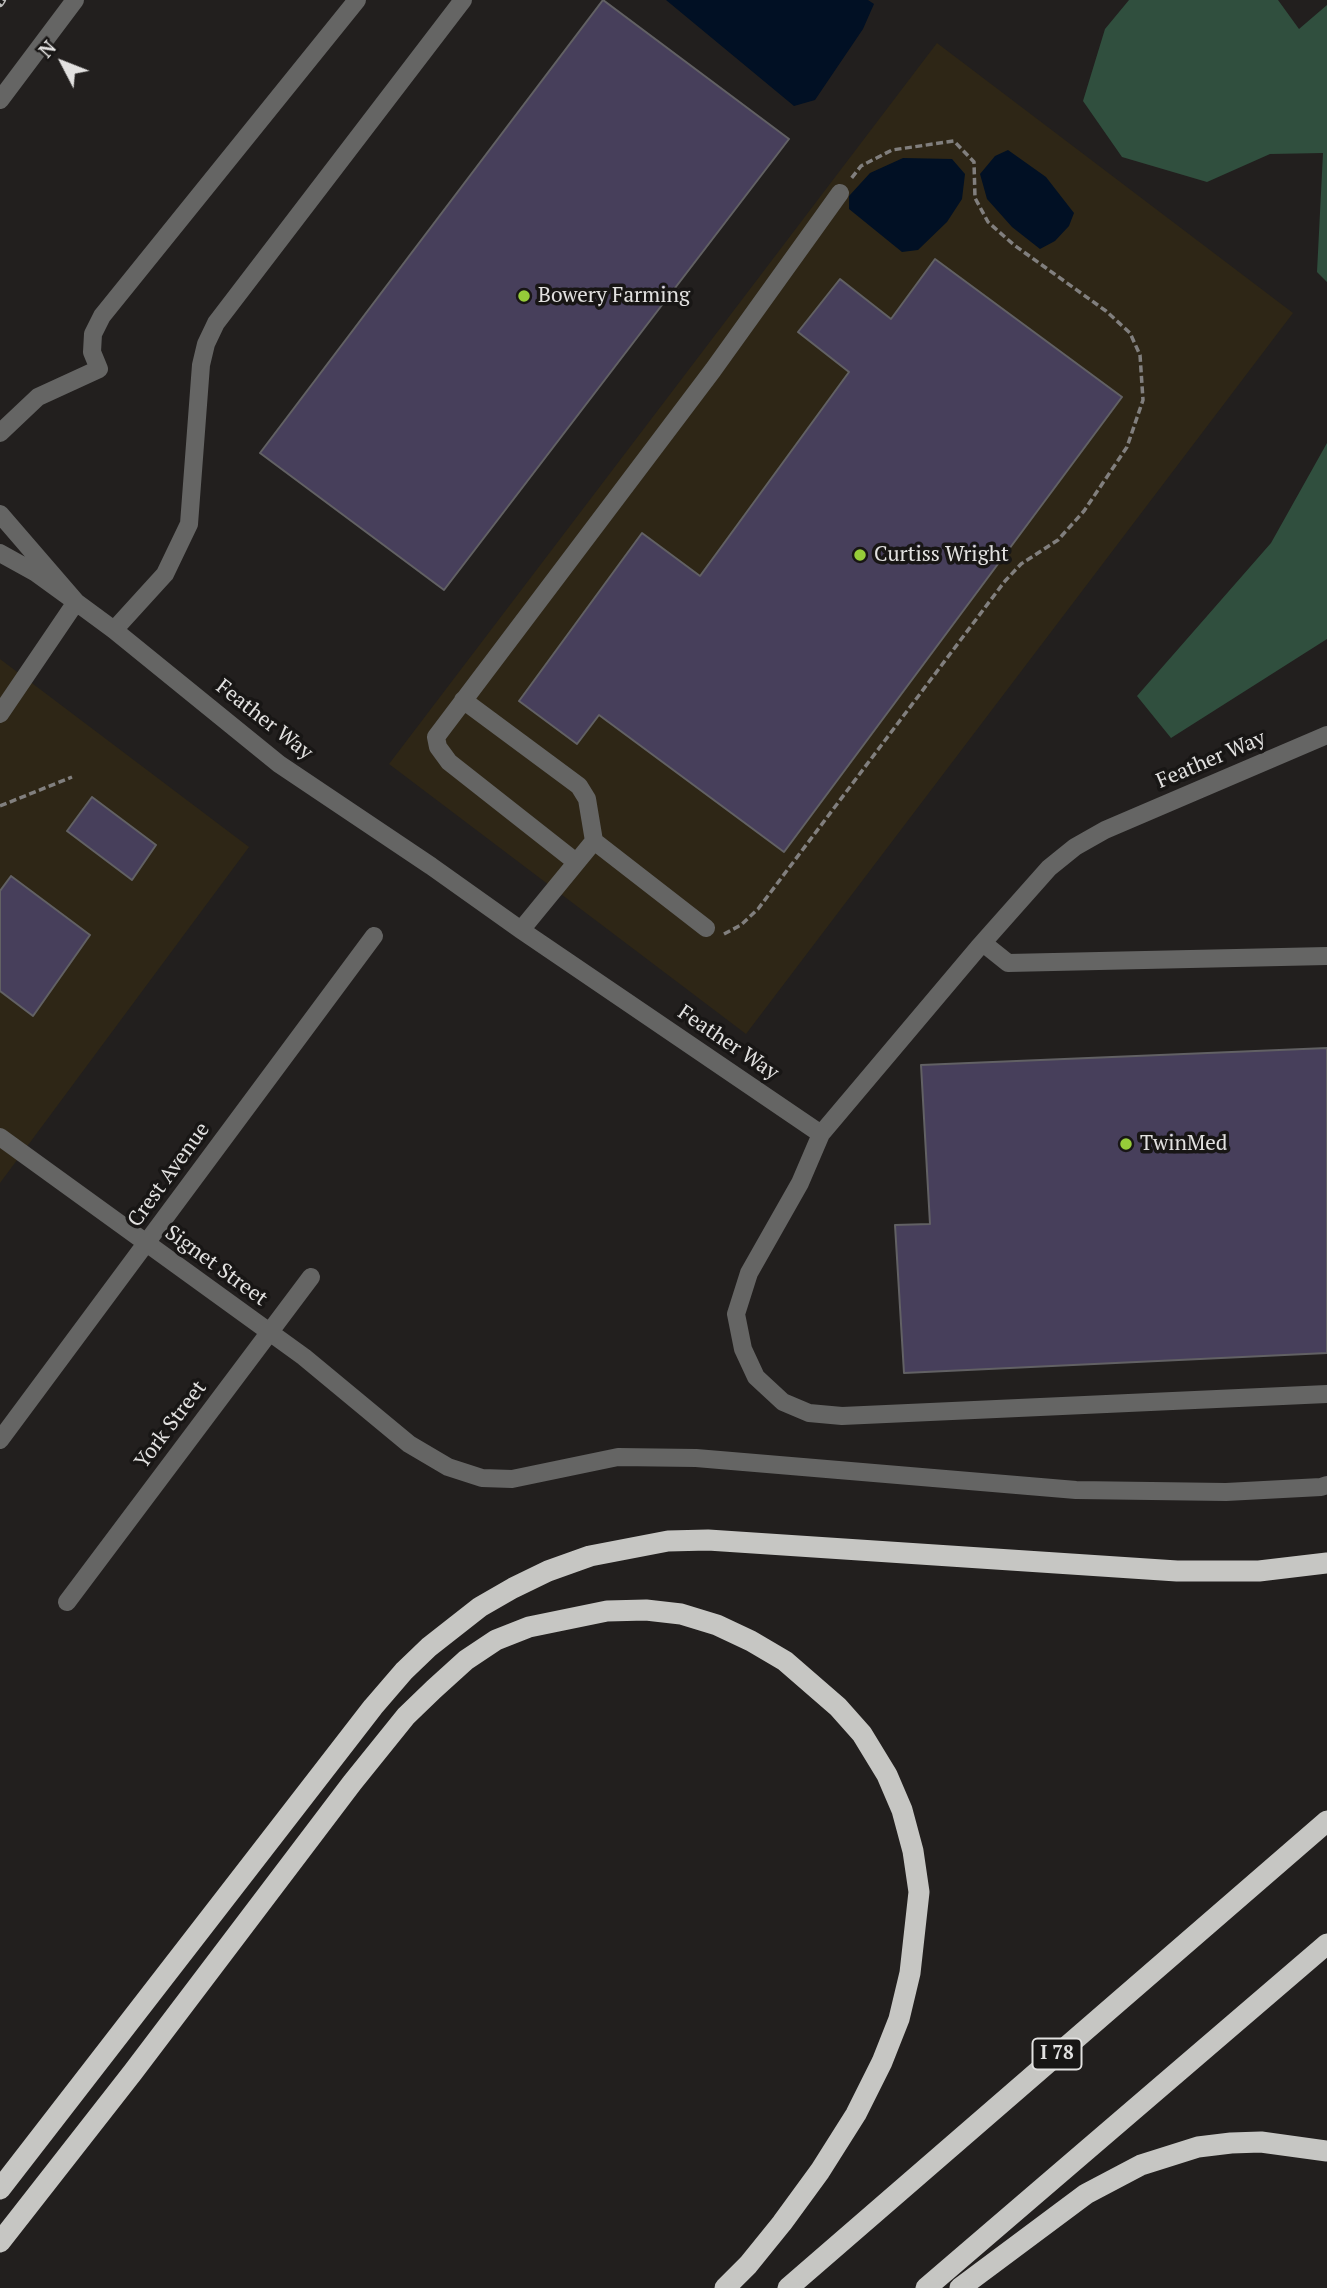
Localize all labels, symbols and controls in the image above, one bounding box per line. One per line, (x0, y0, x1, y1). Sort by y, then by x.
north arrow (28, 28, 98, 98)
text: N (33, 35, 61, 62)
place label: Bowery Farming (538, 283, 690, 309)
marker: Bowery Farming (516, 288, 532, 304)
place label: Curtiss Wright (874, 542, 1009, 568)
marker: Curtiss Wright (852, 547, 868, 563)
street label: Feather Way (211, 674, 317, 766)
street label: Feather Way (1153, 726, 1269, 794)
street label: Feather Way (673, 1000, 783, 1086)
street label: Crest Avenue (123, 1118, 215, 1232)
place label: TwinMed (1140, 1131, 1228, 1157)
marker: TwinMed (1118, 1136, 1134, 1152)
street label: Signet Street (160, 1220, 272, 1312)
street label: York Street (130, 1376, 212, 1474)
road number: I 78 (1032, 2038, 1082, 2070)

